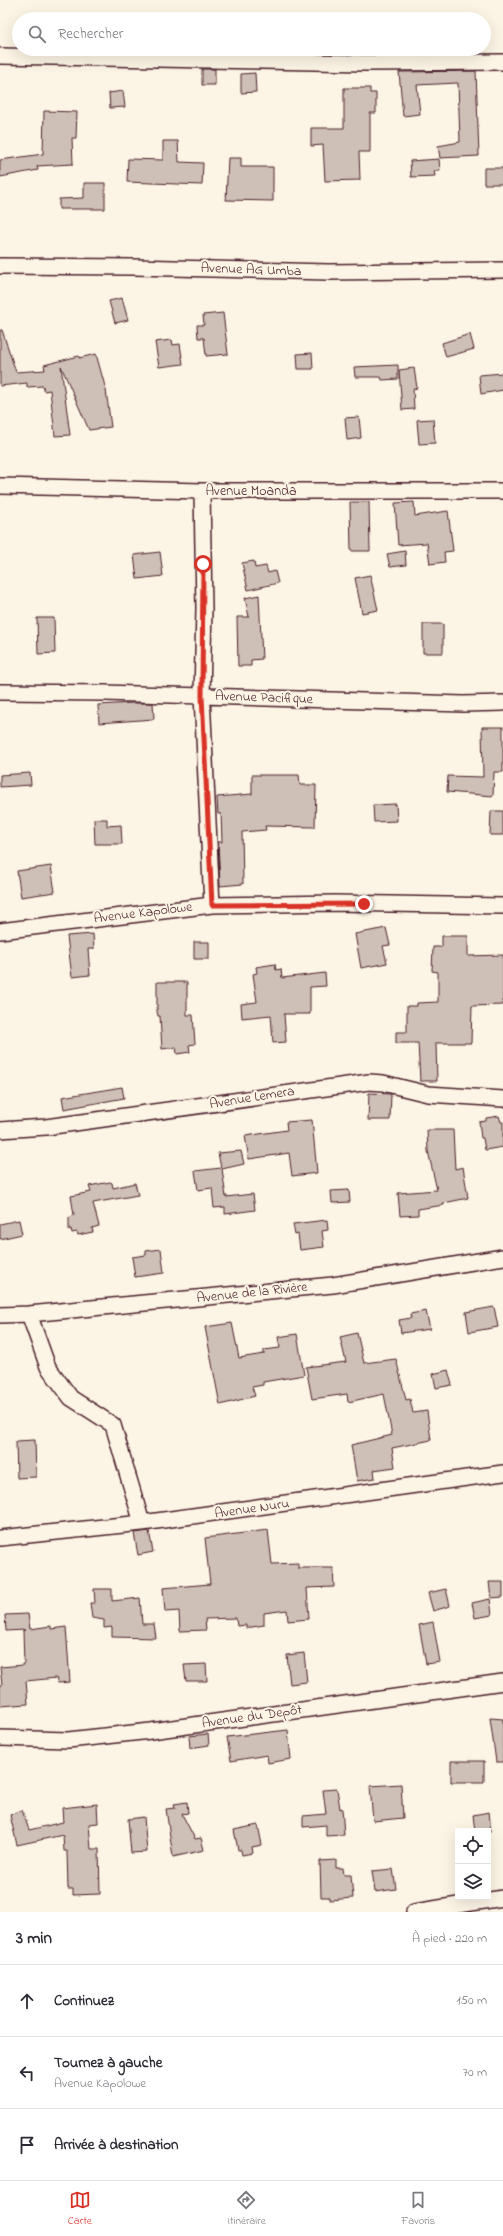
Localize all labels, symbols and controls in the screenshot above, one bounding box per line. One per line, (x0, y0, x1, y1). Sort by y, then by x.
search box (12, 12, 491, 56)
icon: search (26, 23, 48, 45)
text: Rechercher (58, 23, 123, 45)
street label: Avenue AG Umba (200, 258, 302, 282)
street label: Avenue Moanda (205, 481, 297, 502)
route start (194, 555, 212, 573)
street label: Avenue Pacifique (215, 686, 314, 710)
route end (355, 895, 373, 913)
street label: Avenue Kapolowe (92, 896, 194, 929)
street label: Avenue Lemera (208, 1081, 296, 1115)
street label: Avenue de la Rivière (195, 1277, 309, 1309)
street label: Avenue Nuru (213, 1493, 291, 1525)
street label: Avenue du Depôt (201, 1700, 304, 1734)
map controls (455, 1828, 491, 1900)
button: locate (455, 1828, 491, 1864)
button: layers (455, 1864, 491, 1900)
text: 3 min (16, 1926, 52, 1951)
text: À pied · 220 m (412, 1929, 487, 1948)
icon: ahead (16, 1990, 38, 2012)
text: Continuez (54, 1990, 114, 2012)
text: 150 m (456, 1991, 487, 2010)
text: Tournez à gauche (54, 2052, 162, 2074)
icon: left (16, 2062, 38, 2084)
text: 70 m (463, 2063, 487, 2082)
text: Avenue Kapolowe (54, 2074, 146, 2093)
icon: arrive (16, 2134, 38, 2156)
text: Arrivée à destination (54, 2134, 179, 2156)
tab: Carte (68, 2189, 92, 2229)
tab: Itinéraire (227, 2189, 266, 2229)
tab: Favoris (401, 2189, 435, 2229)

